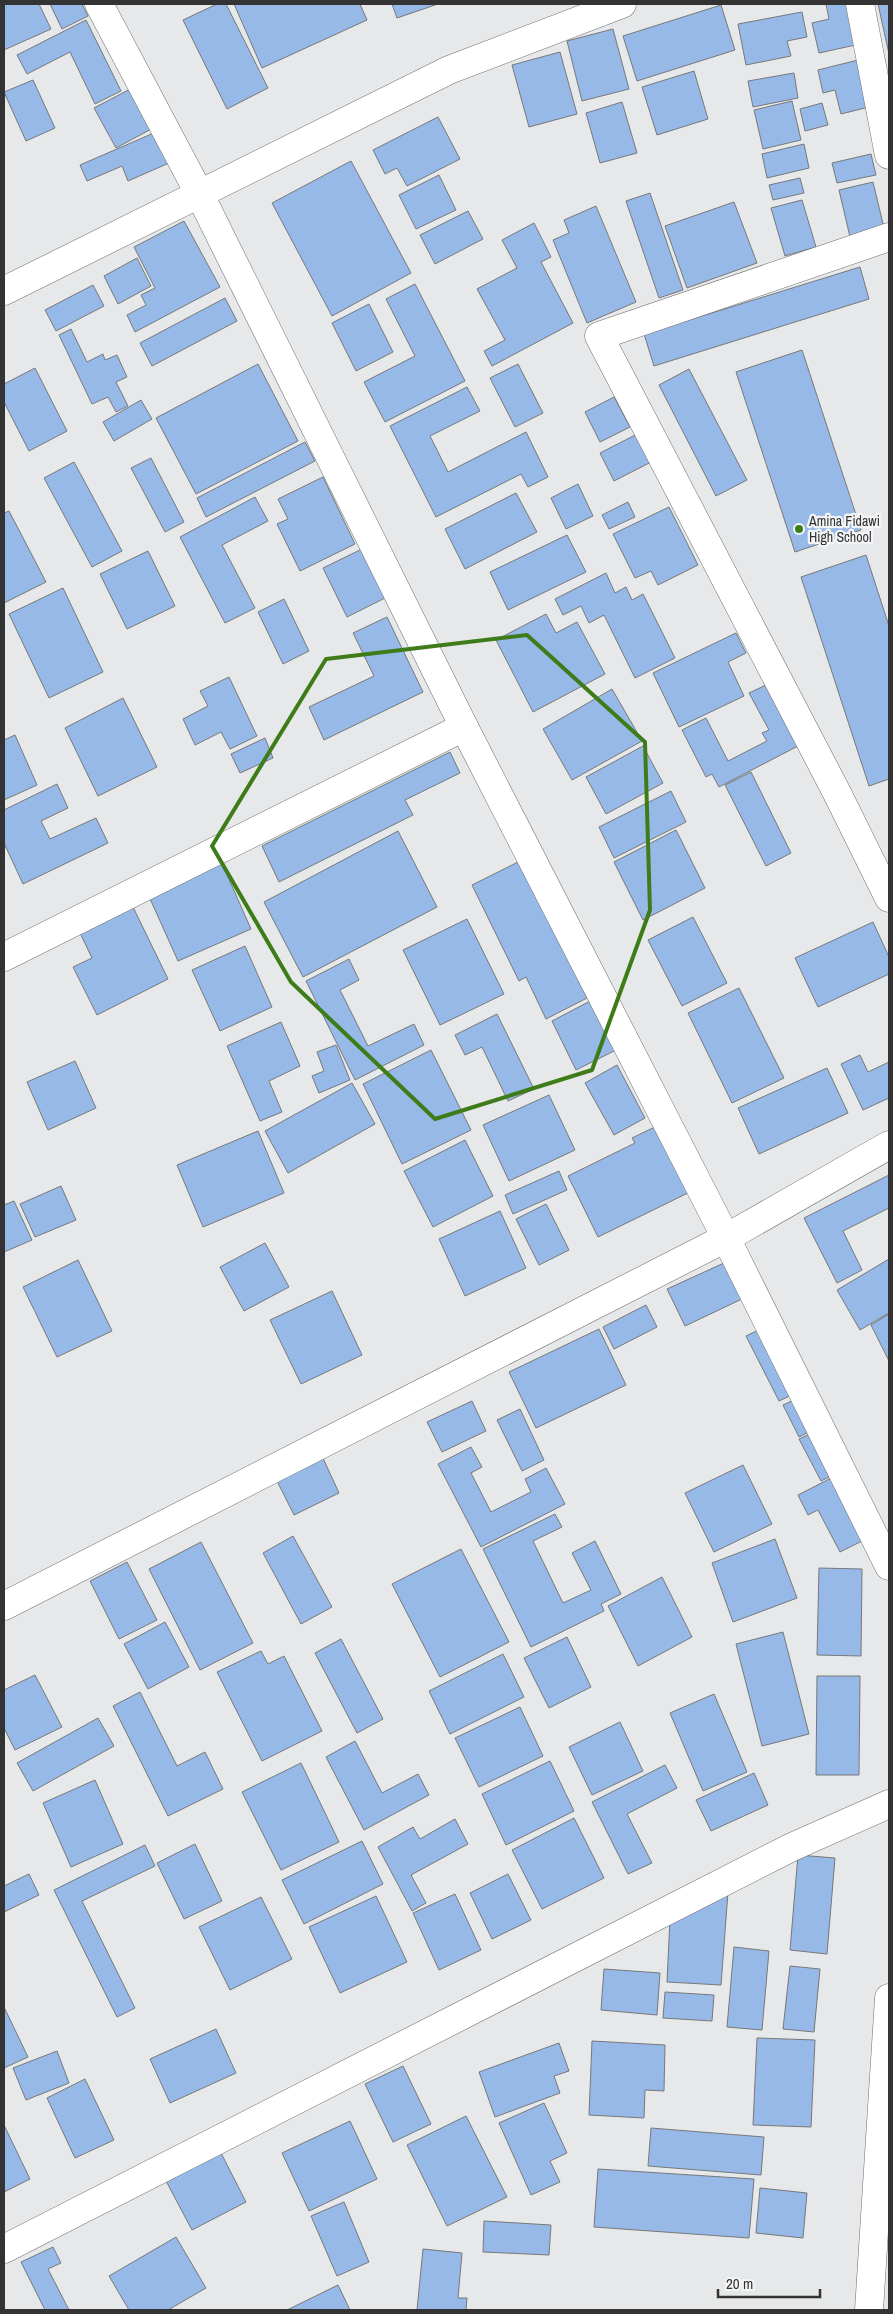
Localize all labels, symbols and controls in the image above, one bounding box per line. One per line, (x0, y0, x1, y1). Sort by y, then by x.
place label: Amina Fidawi High School (808, 512, 880, 546)
marker: Amina Fidawi High School (793, 523, 805, 535)
scale bar (718, 2266, 820, 2298)
text: 20 m (726, 2273, 753, 2294)

